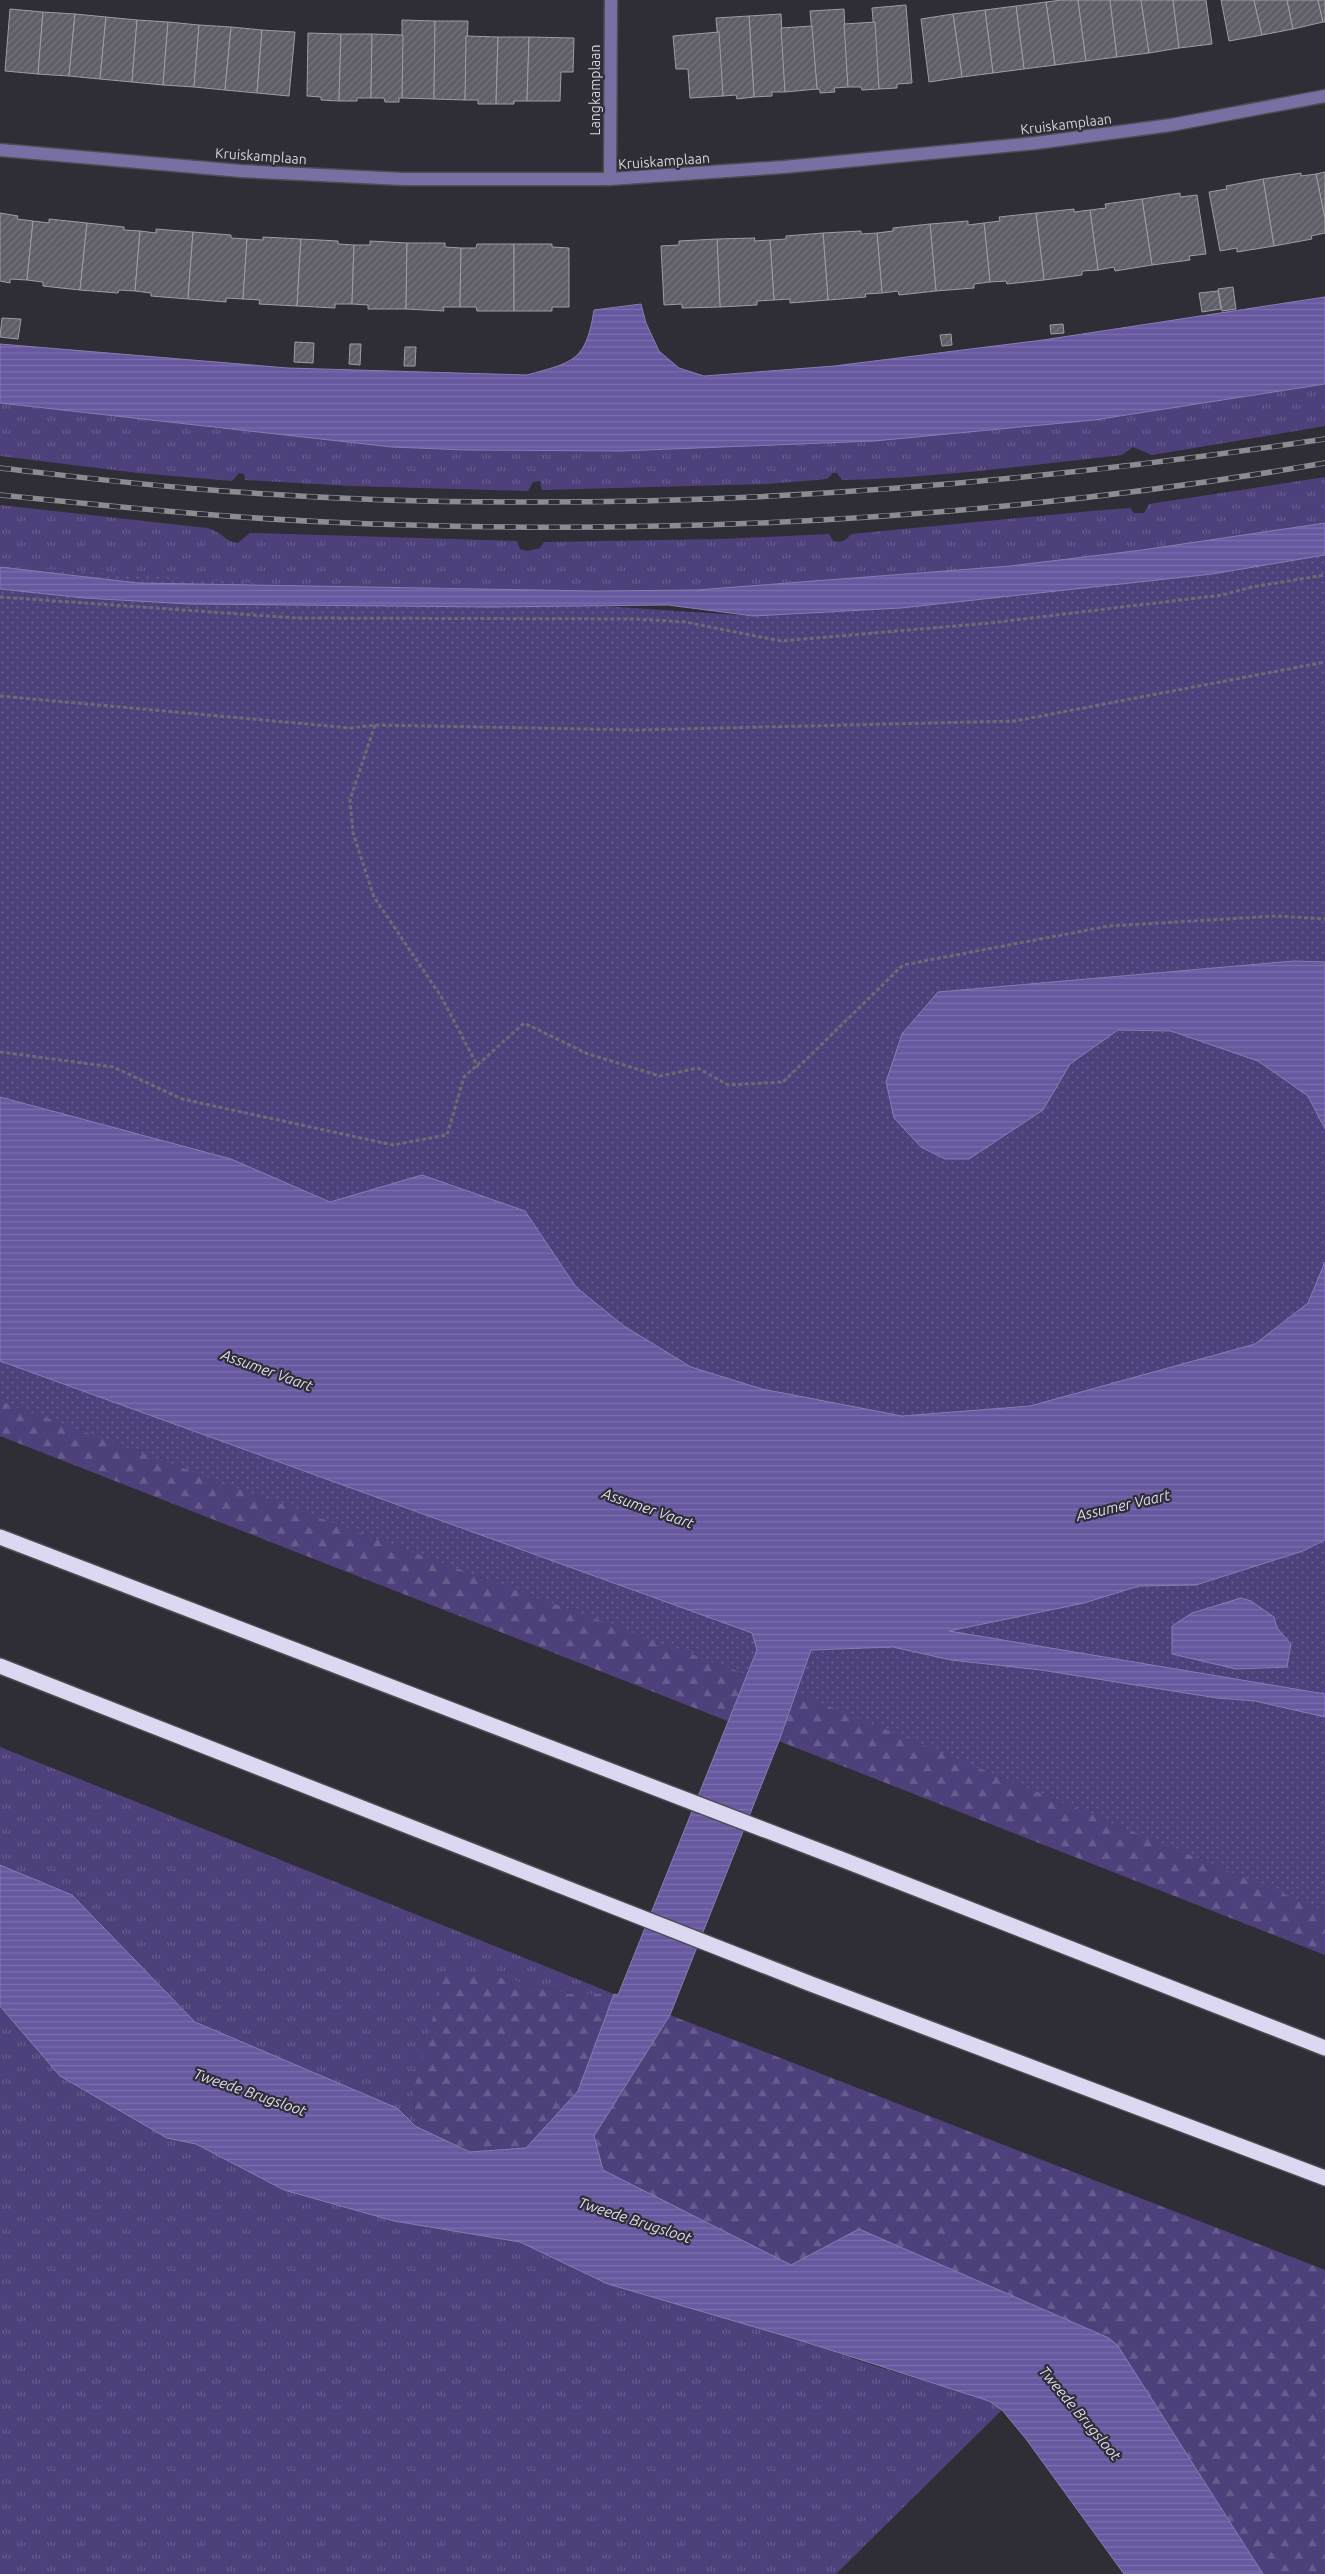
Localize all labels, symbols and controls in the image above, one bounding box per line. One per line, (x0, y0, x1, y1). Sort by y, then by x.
street label: Langkamplaan (587, 45, 603, 136)
street label: Kruiskamplaan (1019, 110, 1113, 138)
street label: Kruiskamplaan (215, 145, 307, 167)
street label: Kruiskamplaan (618, 150, 710, 172)
water label: Assumer Vaart (218, 1345, 315, 1394)
water label: Assumer Vaart (599, 1484, 696, 1532)
water label: Assumer Vaart (1073, 1486, 1172, 1524)
water label: Tweede Brugsloot (192, 2065, 309, 2119)
water label: Tweede Brugsloot (576, 2194, 694, 2246)
water label: Tweede Brugsloot (1036, 2362, 1124, 2464)

